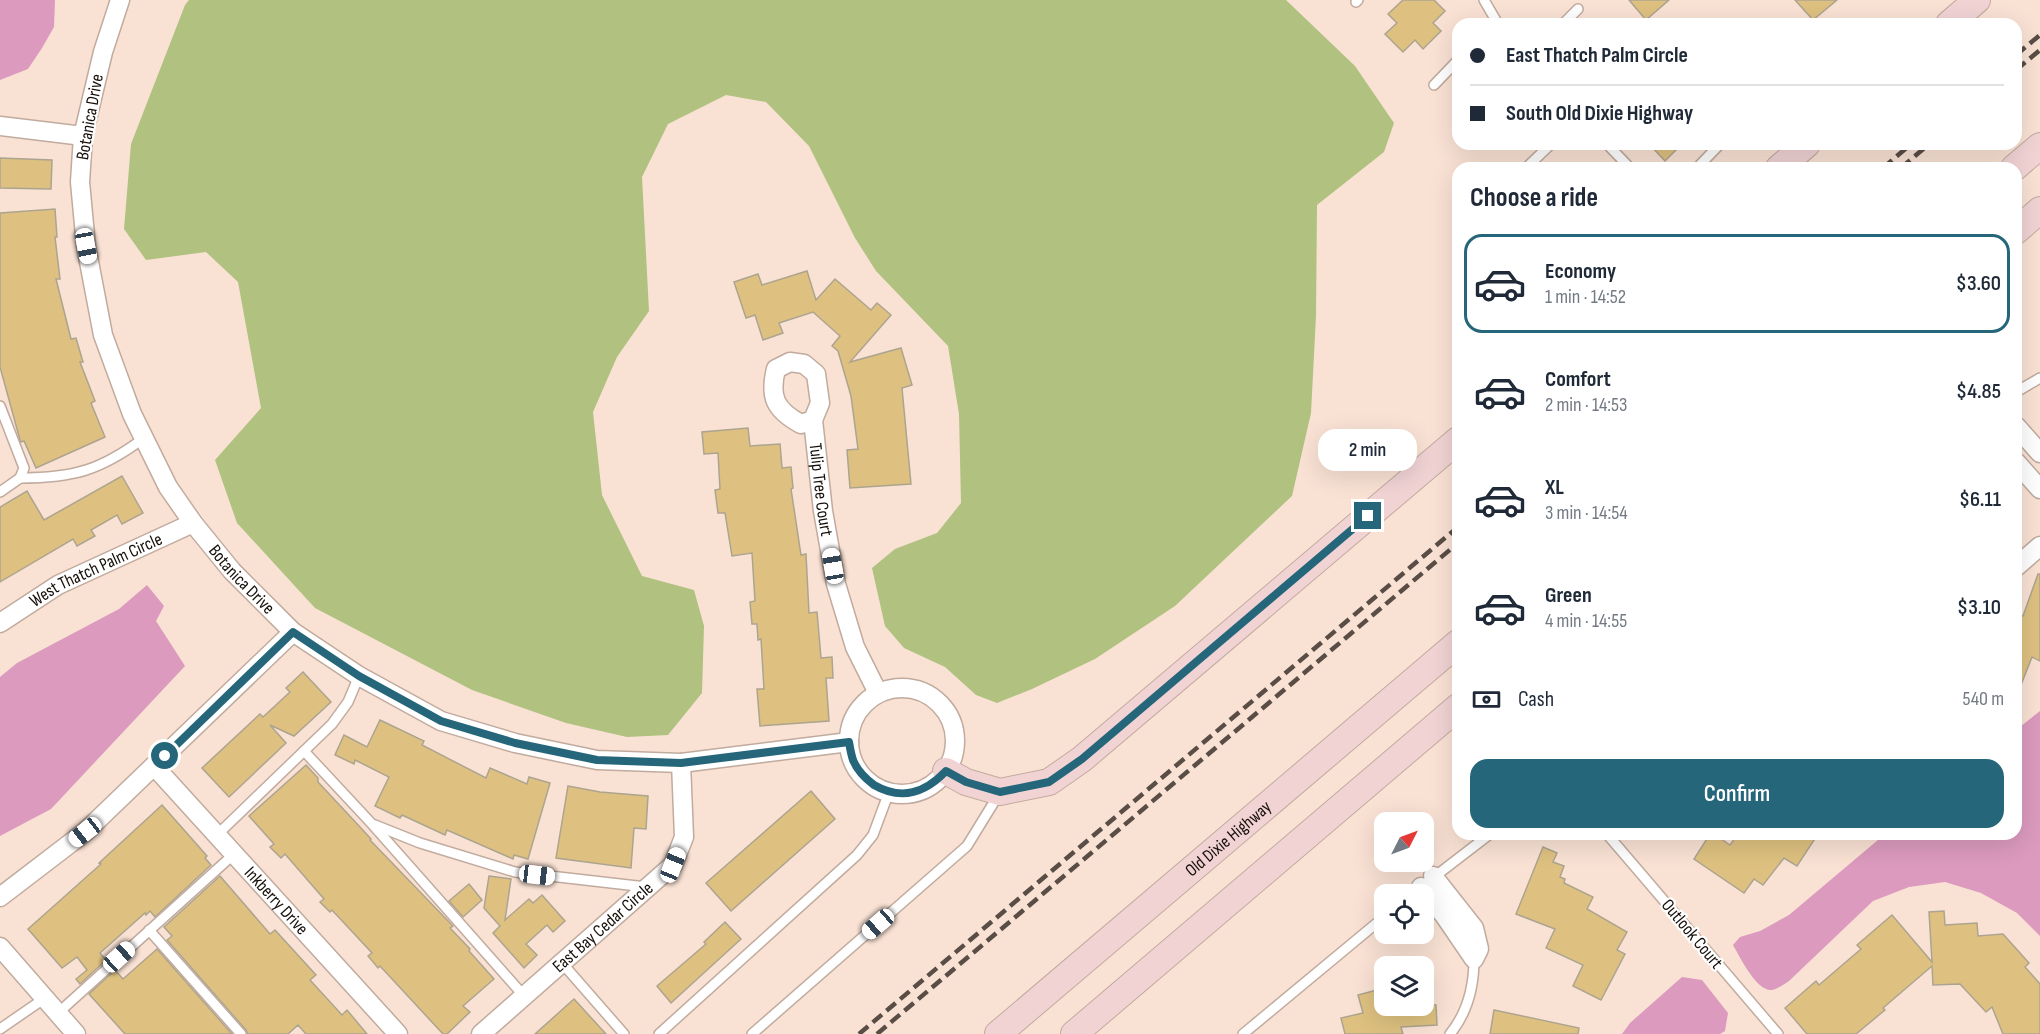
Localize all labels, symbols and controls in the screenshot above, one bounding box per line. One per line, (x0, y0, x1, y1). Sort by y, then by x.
text: East Thatch Palm Circle (1506, 42, 1688, 69)
street label: Botanica Drive (72, 72, 108, 162)
text: South Old Dixie Highway (1506, 100, 1693, 127)
text: Choose a ride (1470, 182, 1598, 214)
car (74, 227, 98, 265)
icon: car (1473, 257, 1527, 311)
text: Economy (1545, 258, 1616, 285)
text: $3.60 (1956, 270, 2001, 297)
text: 1 min · 14:52 (1545, 285, 1626, 309)
icon: car (1473, 365, 1527, 419)
text: Comfort (1545, 366, 1611, 393)
text: $4.85 (1956, 378, 2001, 405)
text: 2 min · 14:53 (1545, 393, 1627, 417)
callout: 2 min (1318, 429, 1418, 471)
text: 2 min (1349, 438, 1386, 462)
street label: Tulip Tree Court (805, 442, 838, 538)
icon: car (1473, 473, 1527, 527)
text: XL (1545, 474, 1564, 501)
text: $6.11 (1959, 486, 2001, 513)
text: 3 min · 14:54 (1545, 501, 1628, 525)
route end (1354, 502, 1381, 529)
street label: West Thatch Palm Circle (25, 528, 165, 611)
street label: Botanica Drive (204, 540, 279, 618)
car (821, 547, 845, 585)
icon: car (1473, 581, 1527, 635)
text: Green (1545, 582, 1592, 609)
text: $3.10 (1957, 594, 2001, 621)
text: 4 min · 14:55 (1545, 609, 1627, 633)
icon: cash (1470, 683, 1503, 716)
text: Cash (1518, 686, 1554, 713)
text: 540 m (1963, 687, 2004, 711)
route start (151, 742, 178, 769)
button: Confirm (1470, 759, 2004, 828)
street label: Old Dixie Highway (1181, 796, 1275, 881)
north arrow (1374, 812, 1434, 872)
map controls (1374, 812, 1434, 1016)
car (65, 814, 105, 850)
car (658, 845, 688, 885)
street label: Inkberry Drive (240, 862, 313, 939)
car (518, 864, 556, 886)
street label: East Bay Cedar Circle (548, 877, 657, 977)
button: locate (1374, 884, 1434, 944)
street label: Outlook Court (1657, 895, 1727, 973)
car (859, 905, 897, 943)
car (100, 938, 138, 976)
button: layers (1374, 956, 1434, 1016)

